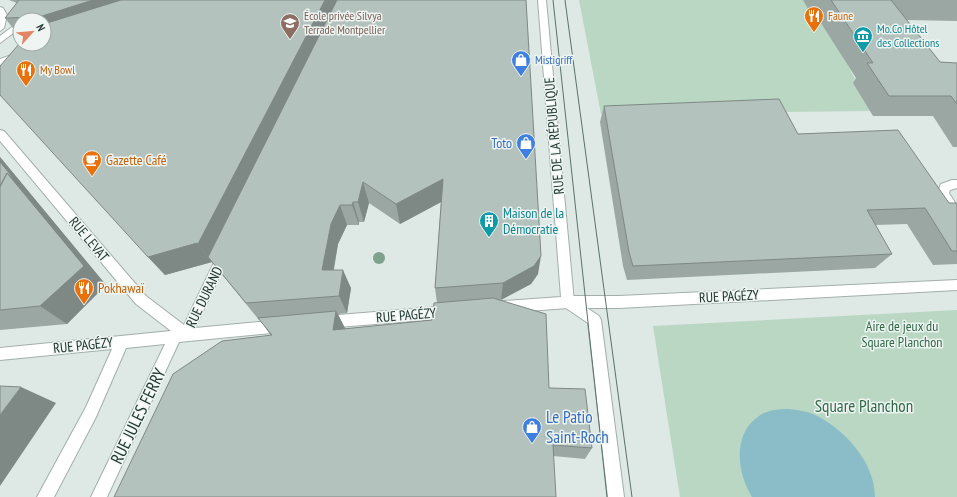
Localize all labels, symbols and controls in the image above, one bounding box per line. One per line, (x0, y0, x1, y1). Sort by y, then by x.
restaurant icon: Faune (803, 5, 825, 33)
place label: École privée Silvya Terrade Montpellier (304, 8, 386, 37)
place label: Faune (828, 8, 853, 23)
north arrow (12, 12, 52, 52)
school or university icon: École privée Silvya Terrade Montpellier (279, 12, 301, 40)
place label: Mo.Co Hôtel des Collections (877, 21, 939, 50)
text: N (33, 22, 49, 33)
museum icon: Mo.Co Hôtel des Collections (852, 25, 874, 53)
shop icon: Mistigriff (510, 49, 532, 77)
place label: Mistigriff (535, 52, 573, 67)
restaurant icon: My Bowl (15, 59, 37, 87)
place label: My Bowl (40, 62, 75, 77)
street label: RUE DE LA RÉPUBLIQUE (540, 77, 568, 195)
shop icon: Toto (515, 132, 537, 160)
place label: Toto (491, 134, 512, 152)
cafe icon: Gazette Café (81, 149, 103, 177)
place label: Gazette Café (106, 151, 167, 169)
place label: Maison de la Démocratie (503, 204, 564, 238)
building icon: Maison de la Démocratie (478, 210, 500, 238)
street label: RUE LEVAT (65, 213, 113, 266)
street label: RUE DURAND (182, 264, 226, 330)
restaurant icon: Pokhawaï (73, 277, 95, 305)
place label: Pokhawaï (98, 279, 145, 297)
street label: RUE PAGÉZY (699, 285, 760, 307)
street label: RUE PAGÉZY (375, 303, 437, 327)
park label: Aire de jeux du Square Planchon (862, 317, 942, 351)
street label: RUE PAGÉZY (52, 333, 114, 357)
street label: RUE JULES FERRY (105, 364, 171, 467)
park label: Square Planchon (815, 395, 913, 417)
place label: Le Patio Saint-Roch (546, 406, 609, 448)
shop icon: Le Patio Saint-Roch (521, 416, 543, 444)

